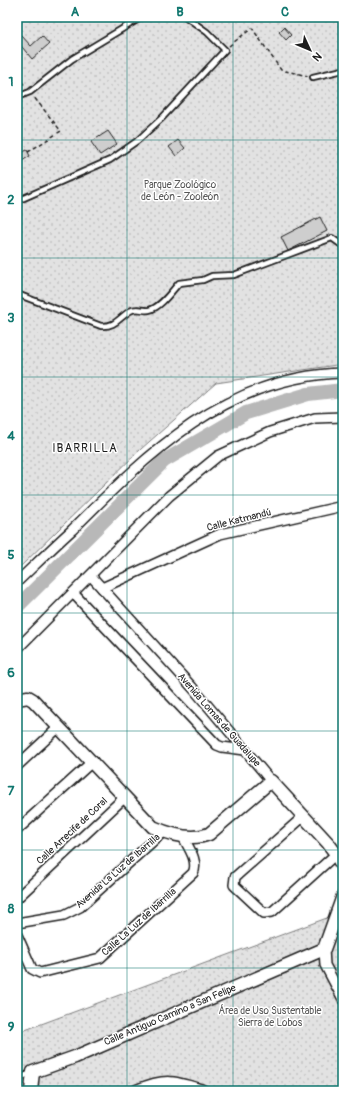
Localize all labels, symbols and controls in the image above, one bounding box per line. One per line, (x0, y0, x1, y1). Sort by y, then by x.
text: A (71, 4, 80, 20)
text: B (176, 4, 184, 20)
text: C (281, 4, 289, 20)
north arrow (290, 30, 330, 70)
text: N (309, 49, 324, 64)
text: 1 (8, 74, 14, 90)
park label: Parque Zoológico de León - Zooleón (141, 179, 219, 203)
text: 2 (7, 192, 15, 208)
text: 3 (7, 310, 15, 326)
text: 4 (7, 428, 15, 444)
district label: IBARRILLA (52, 441, 118, 456)
street label: Calle Katmandú (205, 506, 273, 534)
text: 5 (7, 547, 15, 563)
text: 6 (7, 665, 15, 681)
street label: Avenida Lomas de Guadalupe (175, 671, 263, 769)
text: 7 (8, 783, 15, 799)
street label: Calle Arrecife de Coral (34, 795, 110, 867)
street label: Avenida La Luz de Ibarrilla (73, 831, 163, 911)
street label: Calle La Luz de Ibarrilla (99, 885, 179, 959)
text: 8 (8, 901, 15, 917)
street label: Calle Antiguo Camino a San Felipe (102, 982, 238, 1048)
park label: Área de Uso Sustentable Sierra de Lobos (218, 1004, 322, 1029)
text: 9 (8, 1019, 15, 1035)

